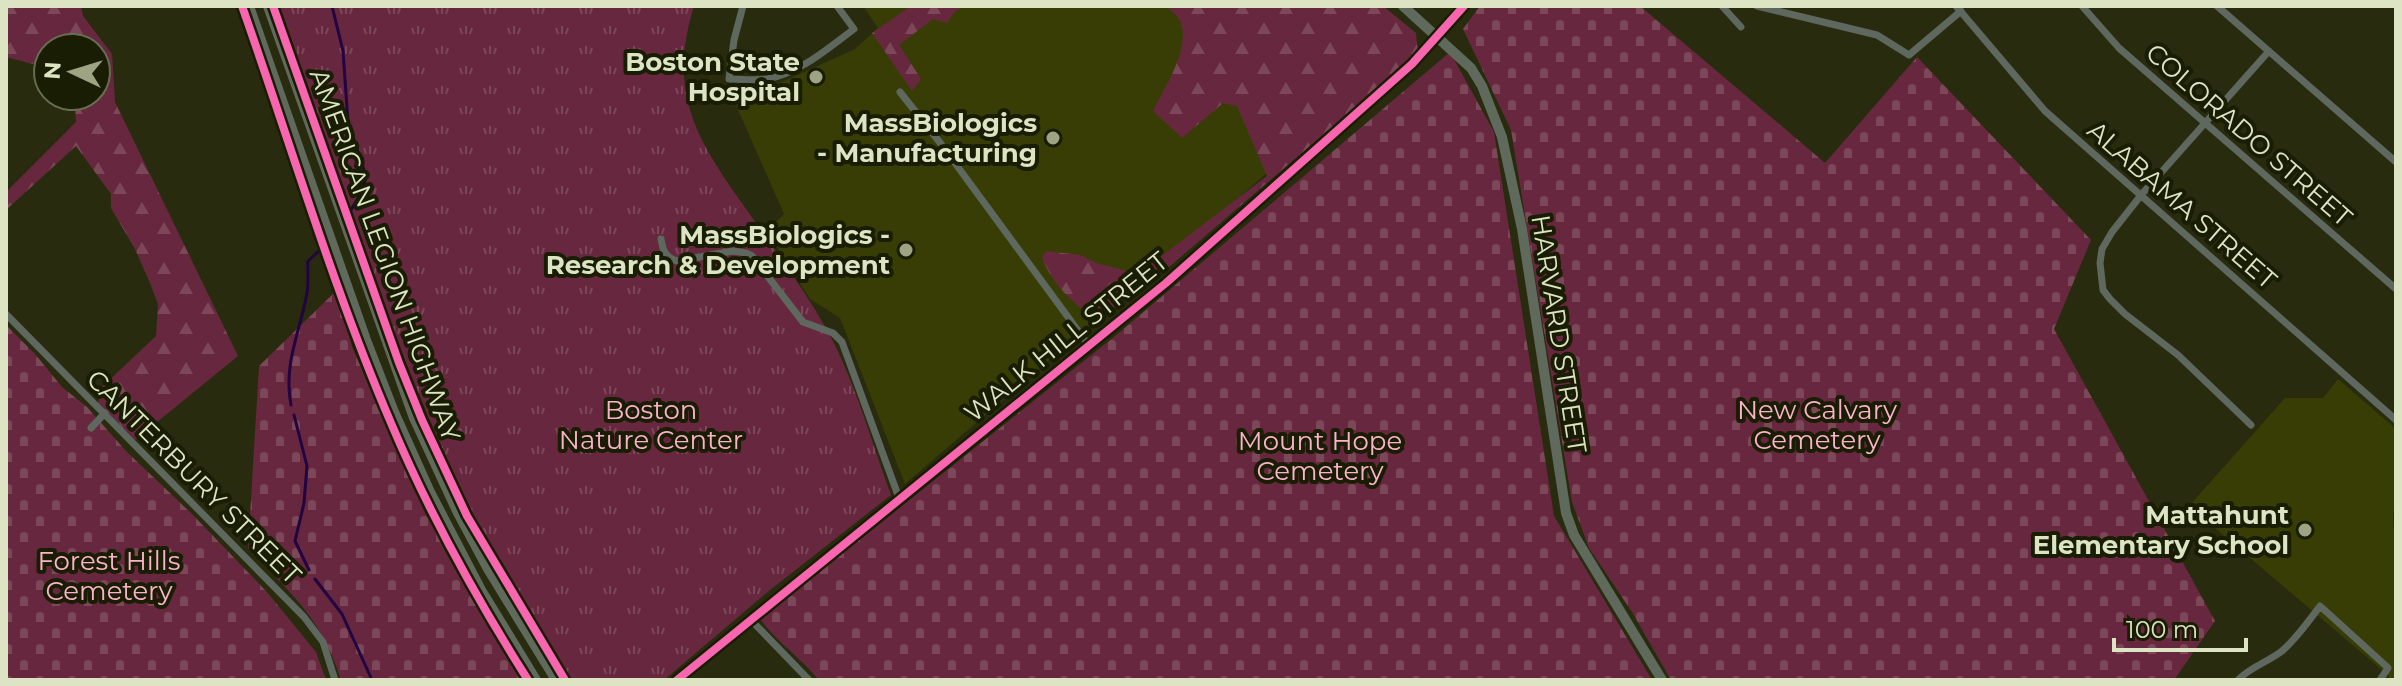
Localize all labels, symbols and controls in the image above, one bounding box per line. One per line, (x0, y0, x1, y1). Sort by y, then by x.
north arrow (32, 32, 112, 112)
street label: COLORADO STREET (2139, 37, 2359, 233)
place label: Boston State Hospital (625, 46, 800, 108)
text: N (38, 61, 67, 80)
street label: AMERICAN LEGION HIGHWAY (303, 64, 468, 446)
marker: Boston State Hospital (807, 68, 825, 86)
place label: MassBiologics - Manufacturing (817, 107, 1037, 169)
street label: ALABAMA STREET (2081, 114, 2283, 296)
marker: MassBiologics - Manufacturing (1044, 129, 1062, 147)
street label: HARVARD STREET (1524, 213, 1594, 455)
place label: MassBiologics - Research & Development (546, 219, 890, 281)
marker: MassBiologics - Research & Development (897, 241, 915, 259)
street label: WALK HILL STREET (958, 245, 1174, 429)
street label: CANTERBURY STREET (80, 363, 308, 591)
park label: Boston Nature Center (559, 394, 743, 456)
park label: New Calvary Cemetery (1737, 394, 1898, 456)
park label: Mount Hope Cemetery (1238, 425, 1402, 487)
place label: Mattahunt Elementary School (2033, 499, 2289, 561)
marker: Mattahunt Elementary School (2296, 521, 2314, 539)
park label: Forest Hills Cemetery (38, 545, 180, 607)
scale bar (2114, 602, 2246, 652)
text: 100 m (2126, 615, 2198, 644)

